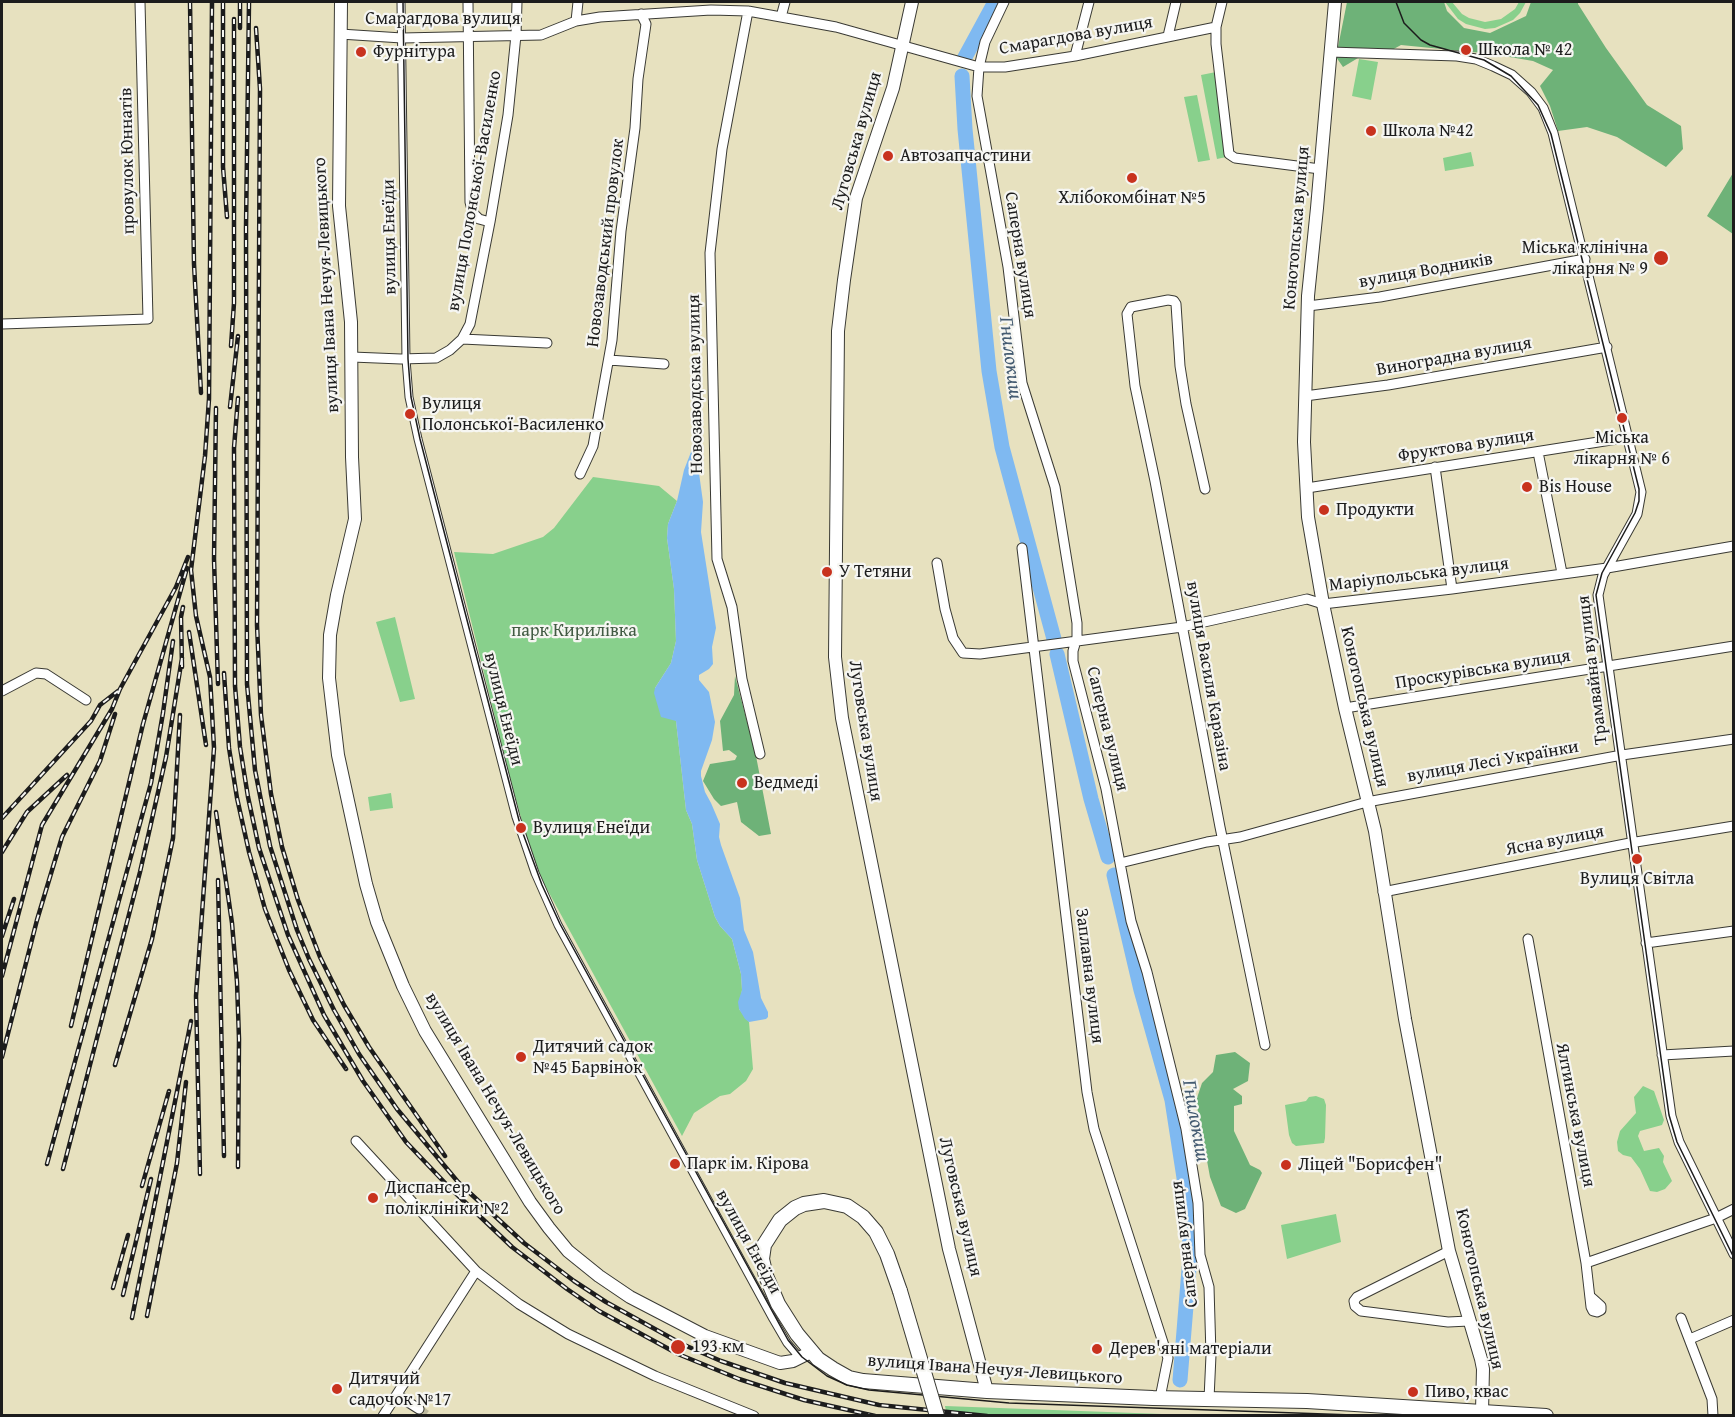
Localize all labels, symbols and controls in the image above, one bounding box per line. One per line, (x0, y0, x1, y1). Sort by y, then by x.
street label: Смарагдова вулиця (365, 8, 521, 30)
street label: Смарагдова вулиця (998, 12, 1154, 60)
place label: Школа № 42 (1478, 39, 1572, 61)
place label: Фурнітура (373, 41, 455, 63)
marker: Школа № 42 (1459, 43, 1473, 57)
marker: Фурнітура (354, 45, 368, 59)
street label: вулиця Полонської-Василенко (443, 69, 507, 313)
street label: Луговська вулиця (827, 70, 887, 212)
street label: провулок Юннатів (116, 87, 140, 235)
place label: Школа №42 (1383, 120, 1473, 142)
marker: Школа №42 (1364, 124, 1378, 138)
street label: Новозаводський провулок (582, 137, 630, 349)
place label: Автозапчастини (900, 145, 1031, 167)
street label: Конотопська вулиця (1279, 145, 1315, 311)
marker: Автозапчастини (881, 149, 895, 163)
street label: вулиця Івана Нечуя-Левицького (310, 157, 344, 413)
marker: Хлібокомбінат №5 (1125, 171, 1139, 185)
street label: вулиця Енеїди (378, 179, 402, 295)
place label: Хлібокомбінат №5 (1058, 187, 1206, 209)
street label: Саперна вулиця (999, 190, 1041, 320)
place label: Міська клінічна лікарня № 9 (1522, 237, 1648, 280)
street label: вулиця Водників (1357, 249, 1495, 293)
marker: Міська клінічна лікарня № 9 (1652, 249, 1670, 267)
street label: Новозаводська вулиця (684, 294, 708, 474)
water label: Гнилокиш (993, 315, 1027, 401)
street label: Виноградна вулиця (1375, 333, 1533, 381)
place label: Вулиця Полонської-Василенко (422, 393, 604, 436)
marker: Вулиця Полонської-Василенко (403, 407, 417, 421)
marker: Міська лікарня № 6 (1615, 411, 1629, 425)
street label: Фруктова вулиця (1397, 425, 1535, 467)
place label: Міська лікарня № 6 (1574, 427, 1670, 470)
place label: Bis House (1539, 476, 1612, 498)
marker: Bis House (1520, 480, 1534, 494)
place label: Продукти (1336, 499, 1414, 521)
marker: Продукти (1317, 503, 1331, 517)
street label: Маріупольська вулиця (1328, 553, 1510, 597)
place label: У Тетяни (839, 561, 911, 583)
marker: У Тетяни (820, 565, 834, 579)
street label: вулиця Василя Каразіна (1181, 580, 1235, 772)
street label: Трамвайна вулиця (1573, 594, 1613, 746)
park label: парк Кирилівка (511, 620, 637, 642)
street label: Конотопська вулиця (1335, 625, 1393, 789)
street label: Проскурівська вулиця (1394, 645, 1572, 695)
street label: вулиця Енеїди (479, 650, 527, 768)
street label: Луговська вулиця (843, 659, 887, 803)
street label: Саперна вулиця (1081, 665, 1133, 793)
street label: вулиця Лесі Українки (1406, 736, 1580, 788)
place label: Ведмеді (754, 772, 819, 794)
marker: Ведмеді (735, 776, 749, 790)
place label: Вулиця Енеїди (533, 817, 650, 839)
marker: Вулиця Енеїди (514, 821, 528, 835)
street label: Ясна вулиця (1504, 821, 1606, 861)
marker: Вулиця Світла (1630, 852, 1644, 866)
place label: Вулиця Світла (1580, 868, 1694, 890)
street label: Заплавна вулиця (1070, 907, 1108, 1045)
street label: вулиця Івана Нечуя-Левицького (420, 989, 570, 1219)
place label: Дитячий садок №45 Барвінок (533, 1036, 653, 1078)
street label: Ялтинська вулиця (1550, 1041, 1600, 1189)
marker: Дитячий садок №45 Барвінок (514, 1050, 528, 1064)
water label: Гнилокиш (1176, 1078, 1214, 1164)
street label: Луговська вулиця (933, 1135, 987, 1279)
place label: Парк ім. Кірова (687, 1153, 809, 1175)
place label: Ліцей "Борисфен" (1298, 1154, 1442, 1176)
marker: Парк ім. Кірова (668, 1157, 682, 1171)
marker: Ліцей "Борисфен" (1279, 1158, 1293, 1172)
place label: Диспансер поліклініки №2 (385, 1177, 509, 1220)
street label: Саперна вулиця (1167, 1179, 1203, 1309)
street label: вулиця Енеїди (710, 1186, 786, 1298)
marker: Диспансер поліклініки №2 (366, 1191, 380, 1205)
street label: Конотопська вулиця (1450, 1207, 1508, 1371)
place label: 193 км (692, 1336, 744, 1358)
marker: 193 км (669, 1338, 687, 1356)
place label: Дерев'янi матерiали (1109, 1338, 1272, 1360)
marker: Дерев'янi матерiали (1090, 1342, 1104, 1356)
street label: вулиця Івана Нечуя-Левицького (867, 1350, 1123, 1390)
place label: Дитячий садочок №17 (349, 1368, 451, 1410)
place label: Пиво, квас (1425, 1381, 1508, 1403)
marker: Дитячий садочок №17 (330, 1382, 344, 1396)
marker: Пиво, квас (1406, 1385, 1420, 1399)

